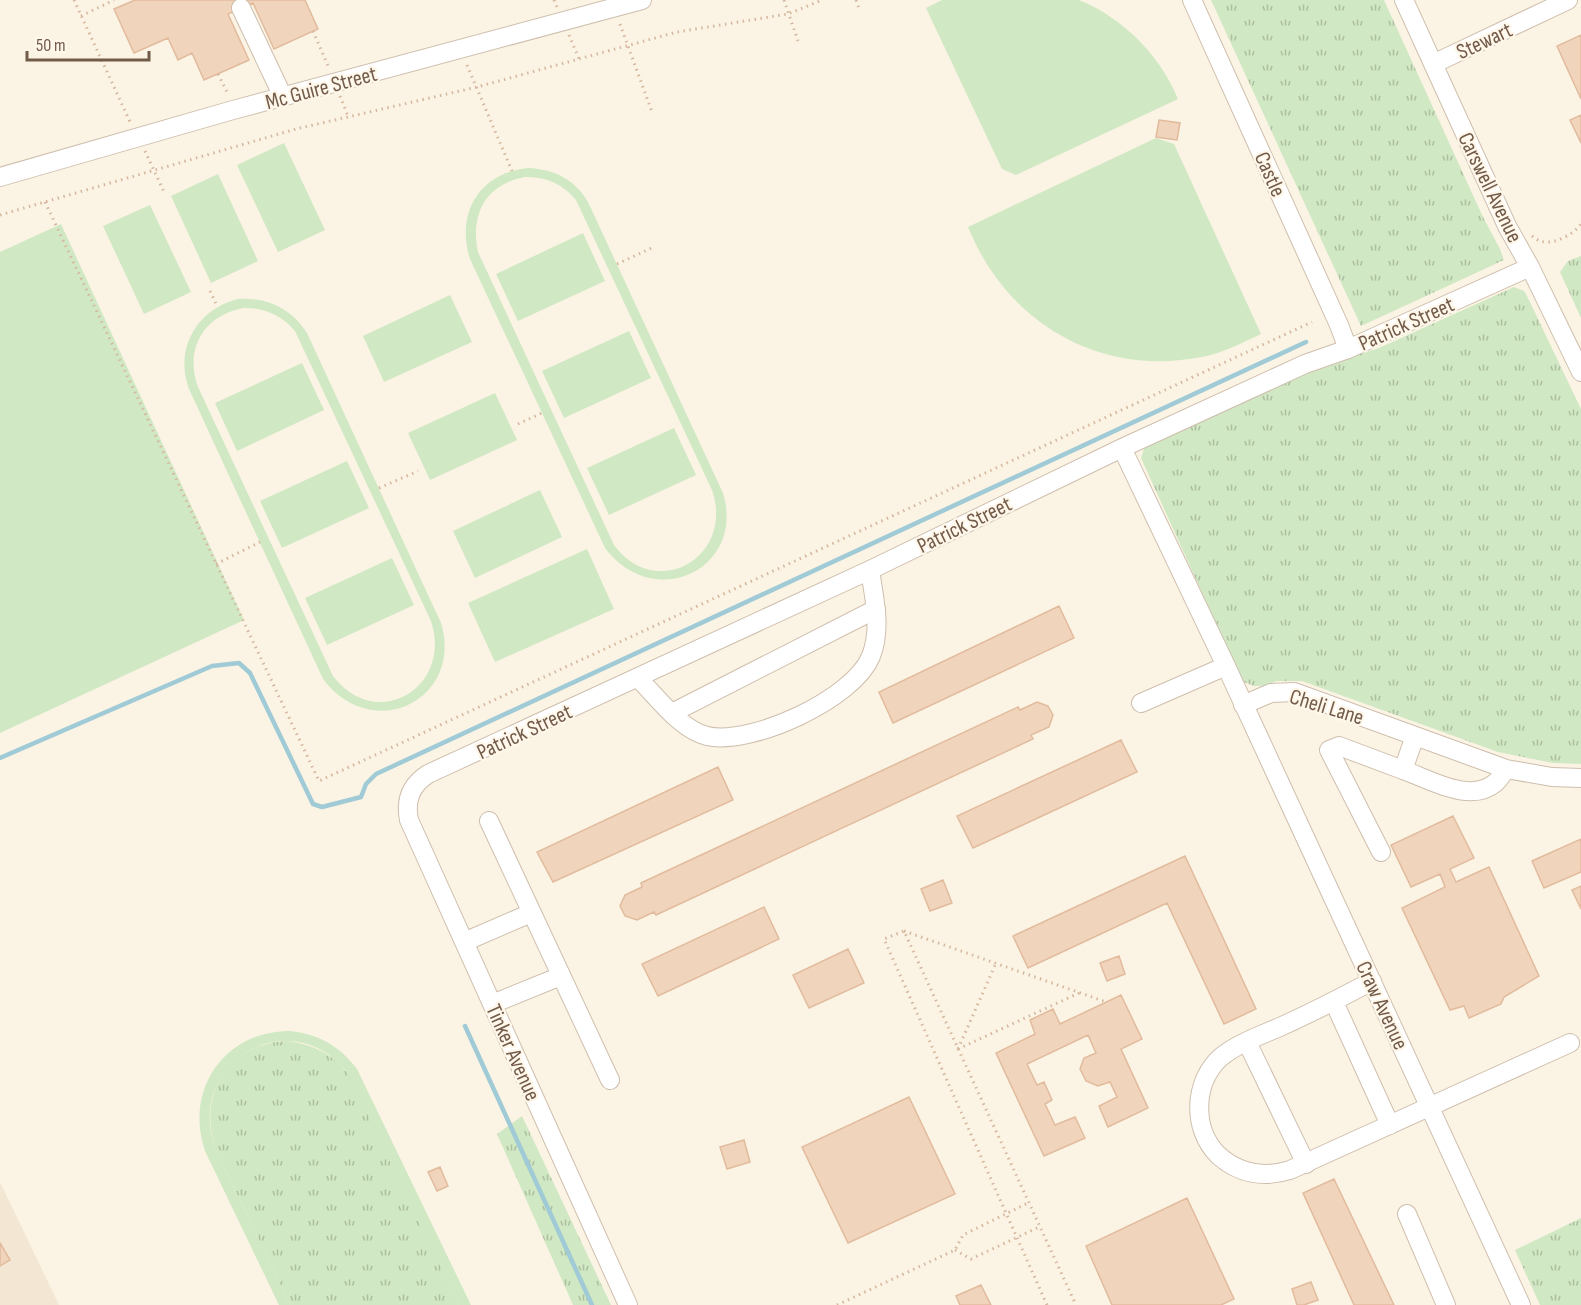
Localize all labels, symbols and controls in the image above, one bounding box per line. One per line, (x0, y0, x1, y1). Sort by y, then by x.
street label: Stewart (1452, 17, 1517, 66)
scale bar (27, 24, 148, 62)
text: 50 m (36, 35, 66, 56)
street label: Mc Guire Street (263, 61, 380, 116)
street label: Carswell Avenue (1451, 128, 1528, 247)
street label: Castle (1248, 148, 1291, 201)
street label: Patrick Street (1355, 291, 1459, 357)
street label: Patrick Street (913, 491, 1017, 560)
street label: Cheli Lane (1286, 683, 1367, 731)
street label: Patrick Street (473, 699, 577, 766)
street label: Craw Avenue (1349, 957, 1414, 1054)
street label: Tinker Avenue (479, 1000, 546, 1105)

